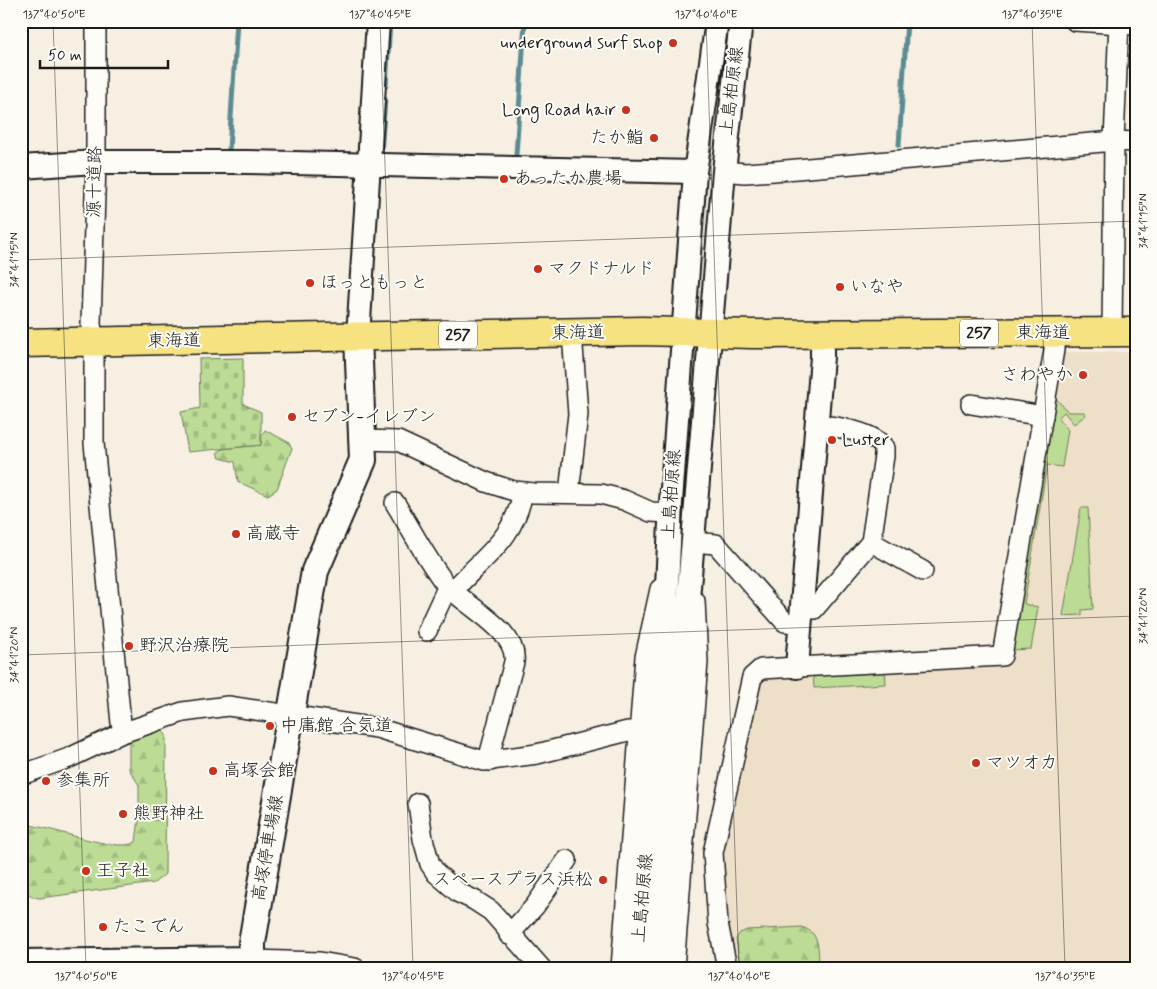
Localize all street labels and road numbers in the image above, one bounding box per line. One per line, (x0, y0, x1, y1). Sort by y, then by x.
street label: 上島柏原線 (715, 45, 749, 137)
street label: 源十道路 (82, 146, 108, 218)
road number: 257 (960, 319, 998, 346)
street label: 東海道 (551, 321, 605, 345)
street label: 東海道 (1016, 321, 1070, 345)
road number: 257 (439, 322, 477, 348)
street label: 東海道 (147, 329, 201, 353)
street label: 上島柏原線 (657, 448, 687, 540)
street label: 高塚停車場線 (247, 793, 289, 903)
street label: 上島柏原線 (627, 852, 659, 944)

